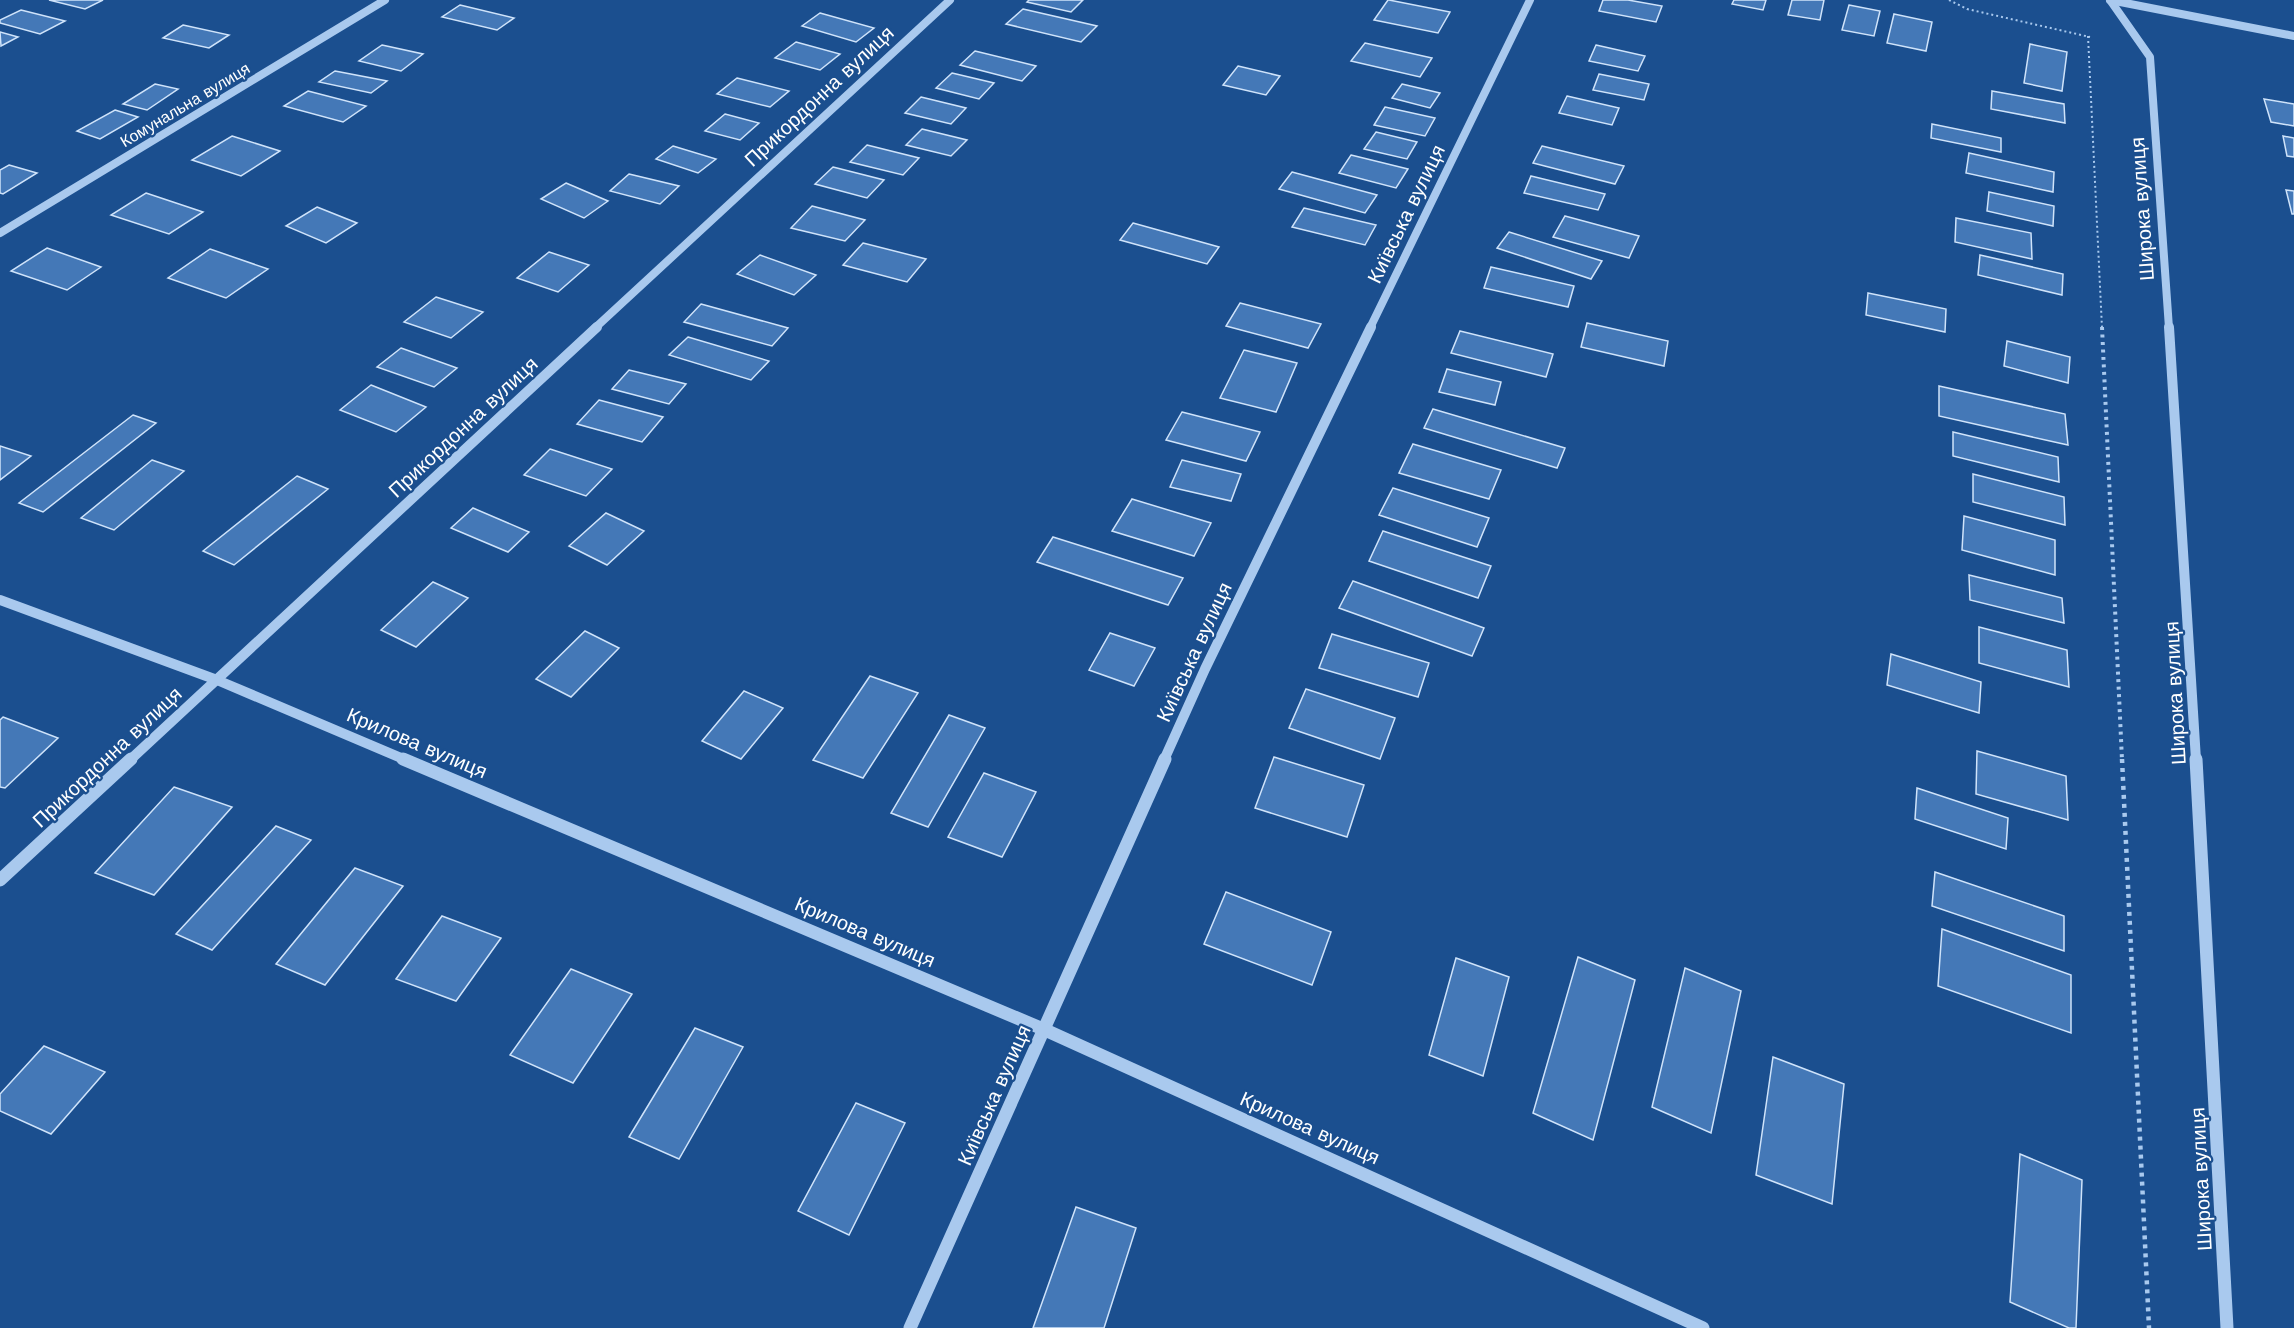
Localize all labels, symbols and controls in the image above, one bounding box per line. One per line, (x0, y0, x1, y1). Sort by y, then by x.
street label: Прикордонна вулиця (739, 21, 899, 171)
street label: Комунальна вулиця (117, 59, 253, 151)
street label: Широка вулиця (2125, 136, 2159, 282)
street label: Київська вулиця (1362, 141, 1450, 287)
street label: Прикордонна вулиця (383, 352, 543, 502)
street label: Київська вулиця (1151, 578, 1237, 726)
street label: Широка вулиця (2159, 621, 2191, 765)
street label: Прикордонна вулиця (27, 682, 187, 832)
street label: Крилова вулиця (343, 703, 491, 783)
street label: Крилова вулиця (791, 892, 939, 972)
street label: Київська вулиця (952, 1021, 1036, 1169)
street label: Крилова вулиця (1237, 1086, 1383, 1170)
street label: Широка вулиця (2185, 1107, 2217, 1251)

